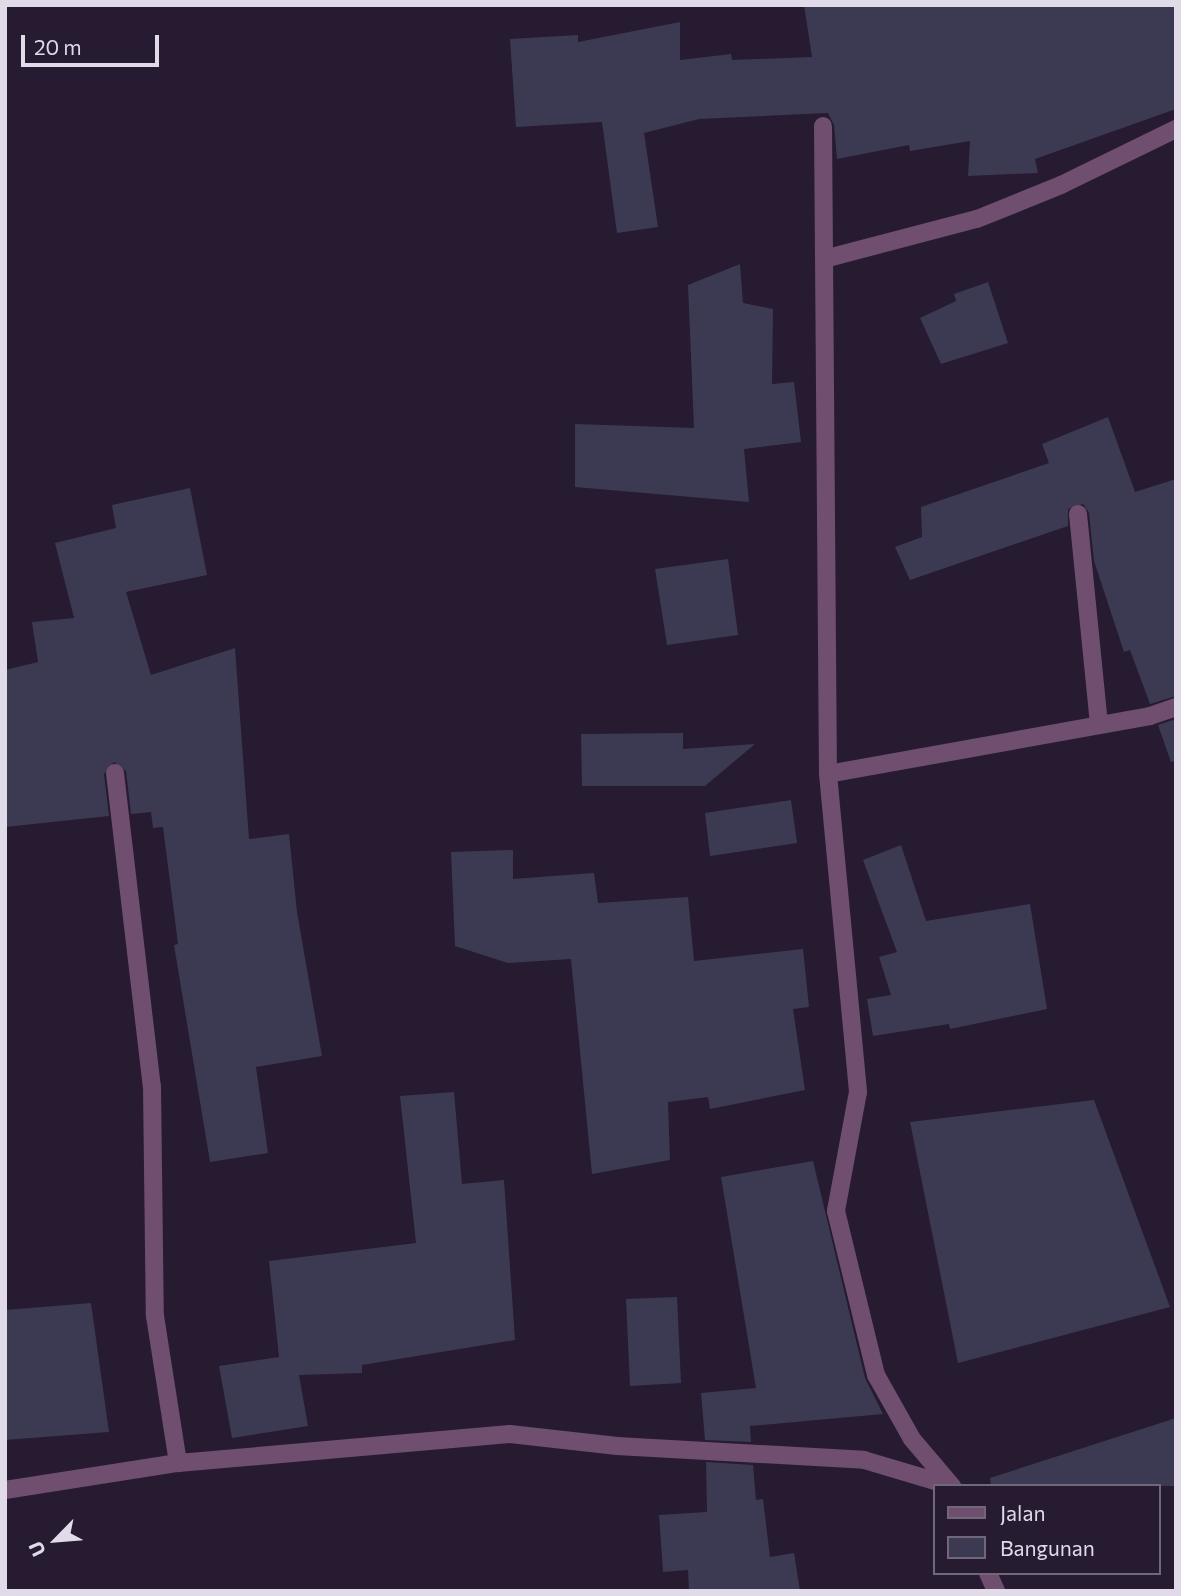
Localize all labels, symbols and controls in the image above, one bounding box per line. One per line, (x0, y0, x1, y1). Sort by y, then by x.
scale bar (24, 21, 163, 65)
text: 20 m (34, 34, 82, 59)
legend (932, 1484, 1160, 1575)
text: Jalan (1000, 1500, 1045, 1525)
north arrow (21, 1505, 91, 1575)
text: Bangunan (1000, 1535, 1095, 1560)
text: U (23, 1538, 50, 1560)

